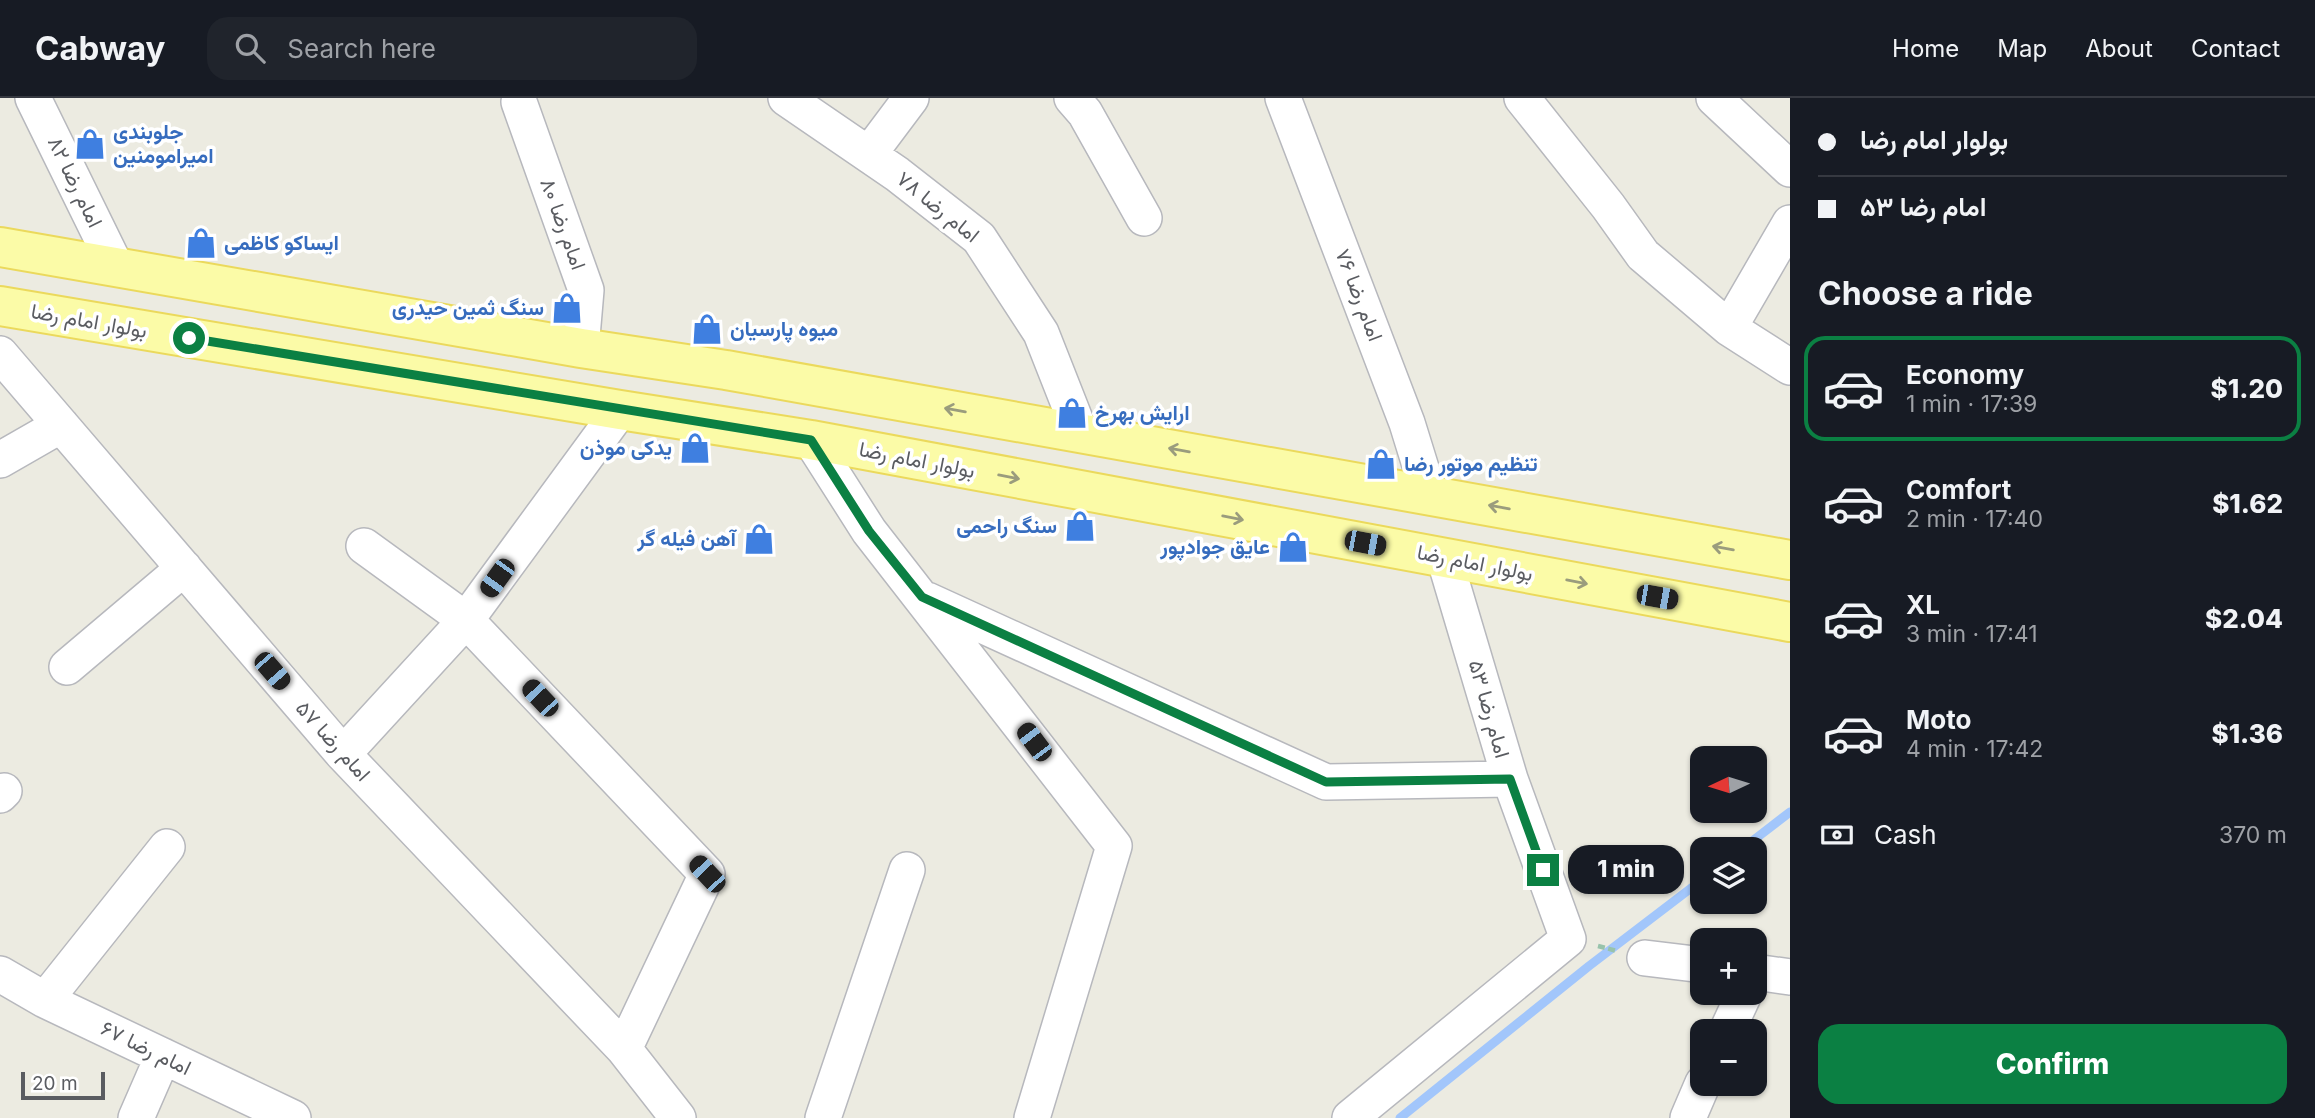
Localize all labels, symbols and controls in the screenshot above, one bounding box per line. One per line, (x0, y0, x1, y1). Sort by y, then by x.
search box (207, 17, 697, 80)
text: Cabway (35, 28, 165, 68)
icon: search (231, 29, 269, 67)
text: Search here (287, 33, 436, 64)
text: Home (1892, 34, 1959, 63)
text: Map (1997, 34, 2047, 63)
text: About (2085, 34, 2153, 63)
text: Contact (2191, 34, 2280, 63)
place label: جلوبندی امیرامومنین (113, 119, 214, 169)
text: بولوار امام رضا (1860, 124, 2008, 155)
shop icon: جلوبندی امیرامومنین (73, 127, 107, 161)
street label: امام رضا ۸۲ (41, 132, 108, 232)
street label: امام رضا ۷۸ (891, 166, 985, 249)
street label: امام رضا ۸۰ (533, 175, 592, 274)
text: امام رضا ۵۳ (1860, 191, 1986, 222)
shop icon: ایساکو کاظمی (184, 226, 218, 260)
place label: ایساکو کاظمی (224, 230, 339, 256)
street label: امام رضا ۷۶ (1329, 245, 1389, 345)
text: Choose a ride (1818, 274, 2033, 313)
shop icon: سنگ ثمین حیدری (550, 291, 584, 325)
place label: سنگ ثمین حیدری (392, 295, 544, 321)
street label: بولوار امام رضا (29, 298, 149, 345)
shop icon: میوه پارسیان (690, 312, 724, 346)
place label: میوه پارسیان (730, 316, 838, 343)
route start (173, 322, 205, 354)
icon: car (1822, 357, 1885, 420)
text: Economy (1906, 359, 2024, 390)
text: $1.20 (2211, 373, 2283, 404)
text: 1 min · 17:39 (1906, 390, 2037, 418)
shop icon: ارایش بهرخ (1055, 396, 1089, 430)
place label: ارایش بهرخ (1095, 400, 1190, 427)
one-way arrow (944, 403, 967, 416)
shop icon: یدکی موذن (678, 431, 712, 465)
place label: یدکی موذن (580, 435, 672, 461)
street label: بولوار امام رضا (857, 436, 977, 485)
one-way arrow (1168, 443, 1191, 456)
shop icon: تنظیم موتور رضا (1364, 447, 1398, 481)
place label: تنظیم موتور رضا (1404, 451, 1538, 478)
one-way arrow (997, 471, 1020, 484)
icon: car (1822, 472, 1885, 535)
text: Comfort (1906, 474, 2011, 505)
text: $1.62 (2212, 488, 2283, 519)
one-way arrow (1488, 500, 1511, 513)
text: 2 min · 17:40 (1906, 505, 2043, 533)
shop icon: سنگ راحمی (1063, 509, 1097, 543)
one-way arrow (1221, 512, 1244, 526)
place label: سنگ راحمی (956, 513, 1057, 539)
shop icon: آهن فیله گر (742, 522, 776, 556)
place label: آهن فیله گر (636, 526, 738, 552)
car (1343, 529, 1388, 557)
shop icon: عایق جوادپور (1276, 530, 1310, 564)
place label: عایق جوادپور (1159, 534, 1270, 561)
street label: بولوار امام رضا (1415, 539, 1535, 588)
one-way arrow (1712, 541, 1735, 554)
car (477, 555, 518, 601)
one-way arrow (1565, 576, 1588, 589)
car (1635, 583, 1680, 611)
icon: car (1822, 587, 1885, 650)
text: XL (1906, 589, 1940, 620)
text: $2.04 (2205, 603, 2283, 634)
text: 3 min · 17:41 (1906, 620, 2038, 648)
car (251, 648, 294, 694)
street label: امام رضا ۵۳ (1462, 657, 1515, 761)
car (518, 675, 563, 721)
street label: امام رضا ۵۷ (289, 695, 376, 787)
icon: car (1822, 702, 1885, 765)
text: Moto (1906, 704, 1971, 735)
text: $1.36 (2211, 718, 2283, 749)
car (1013, 719, 1056, 765)
text: 4 min · 17:42 (1906, 735, 2043, 763)
north arrow (1690, 746, 1768, 822)
map controls (1690, 746, 1767, 1096)
icon: cash (1818, 816, 1856, 854)
text: Cash (1874, 819, 1937, 850)
text: 370 m (2219, 821, 2287, 849)
button: layers (1690, 837, 1767, 914)
callout: 1 min (1568, 846, 1683, 894)
car (685, 851, 730, 897)
route end (1527, 854, 1559, 886)
text: 1 min (1597, 855, 1655, 883)
button: + (1690, 928, 1767, 1005)
street label: امام رضا ۶۷ (96, 1015, 195, 1082)
button: − (1690, 1019, 1767, 1096)
button: Confirm (1818, 1024, 2287, 1104)
scale bar (21, 1069, 105, 1101)
text: 20 m (32, 1072, 78, 1095)

